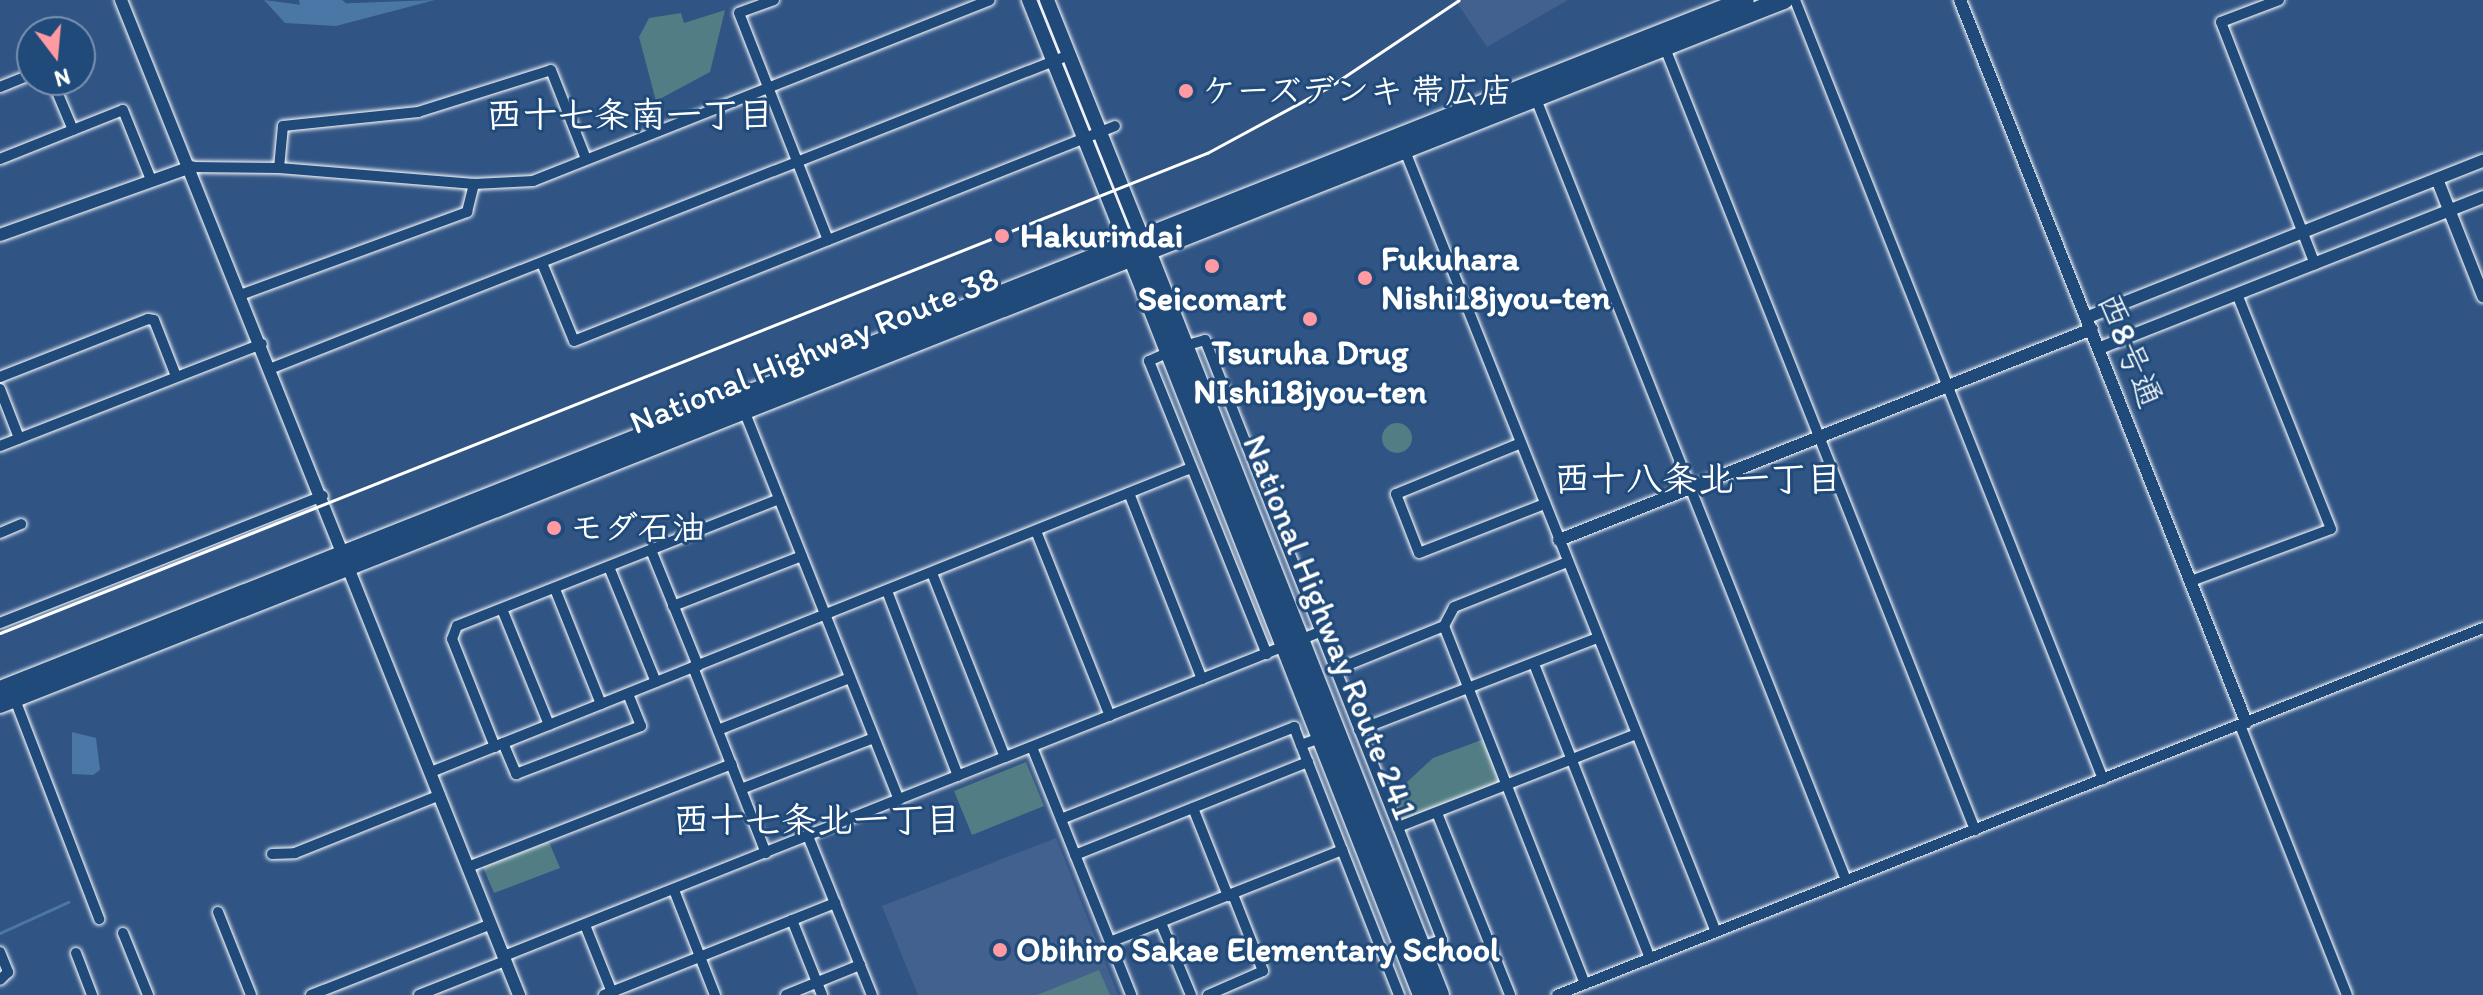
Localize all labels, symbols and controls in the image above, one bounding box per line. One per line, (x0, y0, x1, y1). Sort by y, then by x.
north arrow (16, 16, 96, 96)
text: N (51, 63, 73, 93)
place label: ケーズデンキ 帯広店 (1202, 71, 1516, 111)
marker: ケーズデンキ 帯広店 (1177, 82, 1195, 100)
district label: 西十七条南一丁目 (486, 93, 774, 137)
place label: Hakurindai (1020, 216, 1183, 256)
marker: Hakurindai (991, 225, 1013, 247)
place label: Fukuhara Nishi18jyou-ten (1381, 238, 1610, 318)
street label: National Highway Route 38 (624, 257, 1004, 443)
marker: Seicomart (1203, 257, 1221, 275)
marker: Fukuhara Nishi18jyou-ten (1356, 269, 1374, 287)
place label: Seicomart (1138, 279, 1286, 319)
street label: 西8号通 (2088, 286, 2172, 414)
marker: Tsuruha Drug NIshi18jyou-ten (1301, 310, 1319, 328)
place label: Tsuruha Drug NIshi18jyou-ten (1193, 332, 1427, 412)
street label: National Highway Route 241 (1234, 429, 1426, 825)
district label: 西十八条北一丁目 (1554, 457, 1842, 501)
place label: モダ石油 (570, 508, 706, 548)
marker: モダ石油 (545, 519, 563, 537)
district label: 西十七条北一丁目 (673, 798, 961, 842)
place label: Obihiro Sakae Elementary School (1016, 930, 1498, 970)
marker: Obihiro Sakae Elementary School (991, 941, 1009, 959)

